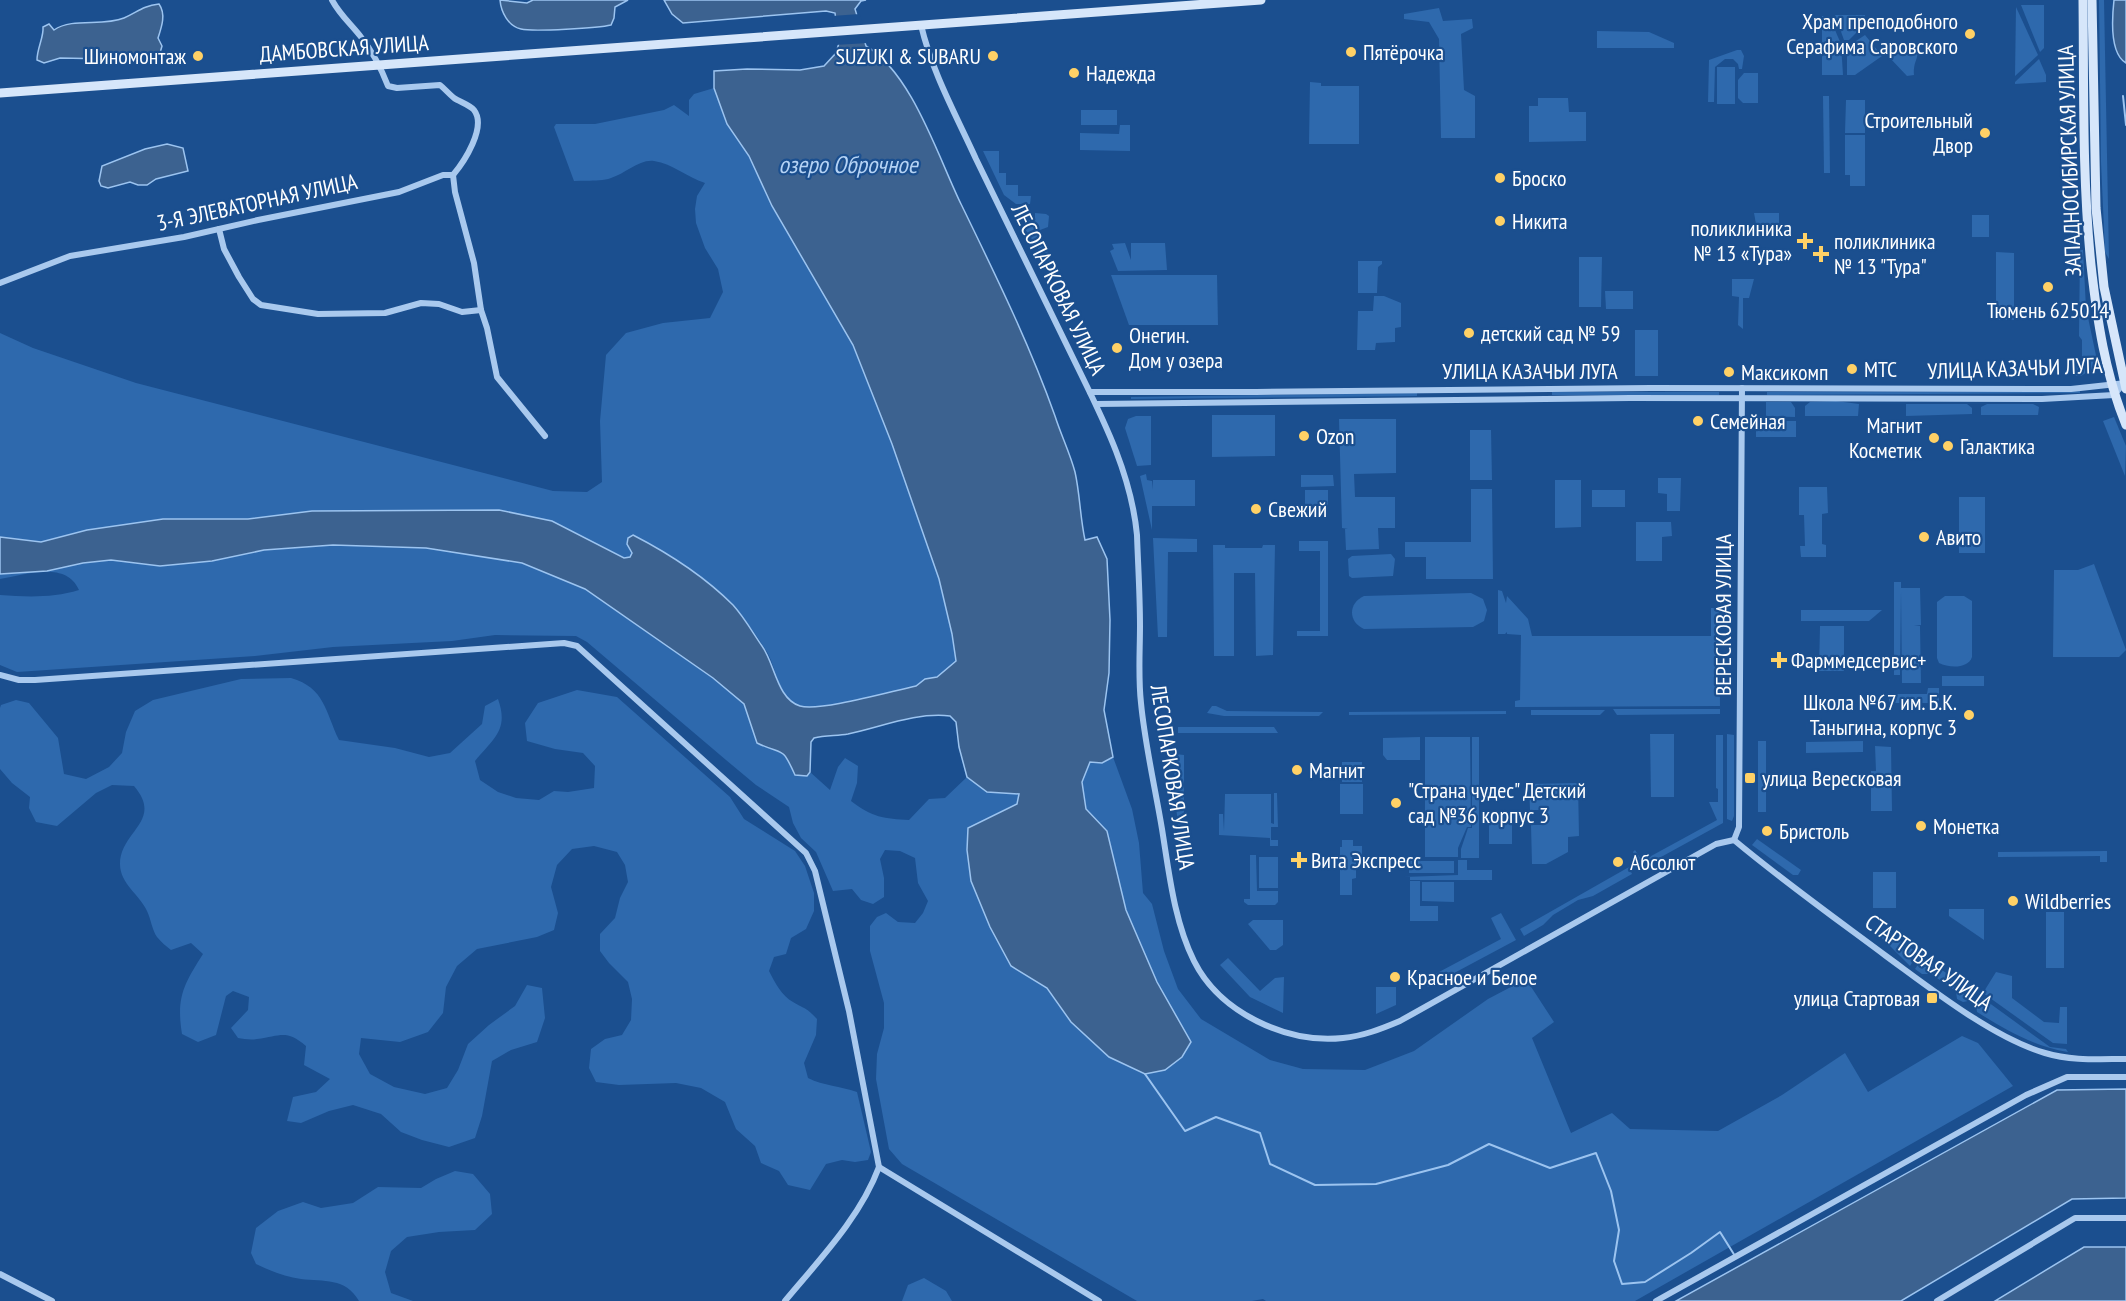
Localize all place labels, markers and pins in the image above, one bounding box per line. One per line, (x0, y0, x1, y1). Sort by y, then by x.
place label: Храм преподобного Серафима Саровского (1786, 7, 1958, 60)
marker: Храм преподобного Серафима Саровского (1963, 27, 1977, 41)
place label: Пятёрочка (1363, 38, 1444, 66)
place label: Шиномонтаж (84, 42, 186, 70)
place label: SUZUKI & SUBARU (836, 42, 981, 70)
marker: Пятёрочка (1344, 45, 1358, 59)
marker: Шиномонтаж (191, 49, 205, 63)
marker: SUZUKI & SUBARU (986, 49, 1000, 63)
place label: Надежда (1086, 59, 1156, 87)
marker: Надежда (1067, 66, 1081, 80)
place label: Строительный Двор (1864, 106, 1973, 159)
marker: Строительный Двор (1978, 126, 1992, 140)
place label: Броско (1512, 164, 1567, 192)
marker: Броско (1493, 171, 1507, 185)
place label: Никита (1512, 207, 1567, 235)
marker: Никита (1493, 214, 1507, 228)
place label: поликлиника № 13 «Тура» (1690, 214, 1792, 267)
place label: поликлиника № 13 "Тура" (1834, 227, 1936, 280)
marker: поликлиника № 13 «Тура» (1796, 232, 1814, 250)
marker: поликлиника № 13 "Тура" (1812, 245, 1830, 263)
marker: Тюмень 625014 (2041, 280, 2055, 294)
place label: Тюмень 625014 (1987, 296, 2109, 324)
place label: детский сад № 59 (1481, 319, 1620, 347)
place label: Онегин. Дом у озера (1129, 321, 1223, 374)
marker: детский сад № 59 (1462, 326, 1476, 340)
marker: Онегин. Дом у озера (1110, 341, 1124, 355)
place label: МТС (1864, 355, 1897, 383)
place label: Максикомп (1741, 358, 1828, 386)
marker: МТС (1845, 362, 1859, 376)
marker: Максикомп (1722, 365, 1736, 379)
place label: Семейная (1710, 407, 1786, 435)
place label: Магнит Косметик (1849, 411, 1923, 464)
marker: Семейная (1691, 414, 1705, 428)
place label: Ozon (1316, 422, 1355, 450)
marker: Ozon (1297, 429, 1311, 443)
marker: Магнит Косметик (1927, 431, 1941, 445)
place label: Галактика (1960, 432, 2035, 460)
marker: Галактика (1941, 439, 1955, 453)
place label: Свежий (1268, 495, 1327, 523)
marker: Свежий (1249, 502, 1263, 516)
place label: Авито (1936, 523, 1981, 551)
marker: Авито (1917, 530, 1931, 544)
place label: Фарммедсервис+ (1791, 646, 1926, 674)
marker: Фарммедсервис+ (1772, 653, 1786, 667)
place label: Школа №67 им. Б.К. Таныгина, корпус 3 (1803, 688, 1957, 741)
marker: Школа №67 им. Б.К. Таныгина, корпус 3 (1962, 708, 1976, 722)
place label: Магнит (1309, 756, 1366, 784)
marker: Магнит (1290, 763, 1304, 777)
place label: улица Вересковая (1762, 764, 1902, 792)
marker: улица Вересковая (1743, 771, 1757, 785)
place label: "Страна чудес" Детский сад №36 корпус 3 (1408, 776, 1586, 829)
marker: "Страна чудес" Детский сад №36 корпус 3 (1389, 796, 1403, 810)
place label: Монетка (1933, 812, 2000, 840)
place label: Бристоль (1779, 817, 1849, 845)
marker: Монетка (1914, 819, 1928, 833)
marker: Бристоль (1760, 824, 1774, 838)
place label: Вита Экспресс (1311, 846, 1421, 874)
place label: Абсолют (1630, 848, 1696, 876)
marker: Вита Экспресс (1292, 853, 1306, 867)
marker: Абсолют (1611, 855, 1625, 869)
place label: Wildberries (2025, 887, 2111, 915)
marker: Wildberries (2006, 894, 2020, 908)
place label: Красное и Белое (1407, 963, 1537, 991)
marker: Красное и Белое (1388, 970, 1402, 984)
place label: улица Стартовая (1794, 984, 1920, 1012)
marker: улица Стартовая (1925, 991, 1939, 1005)

